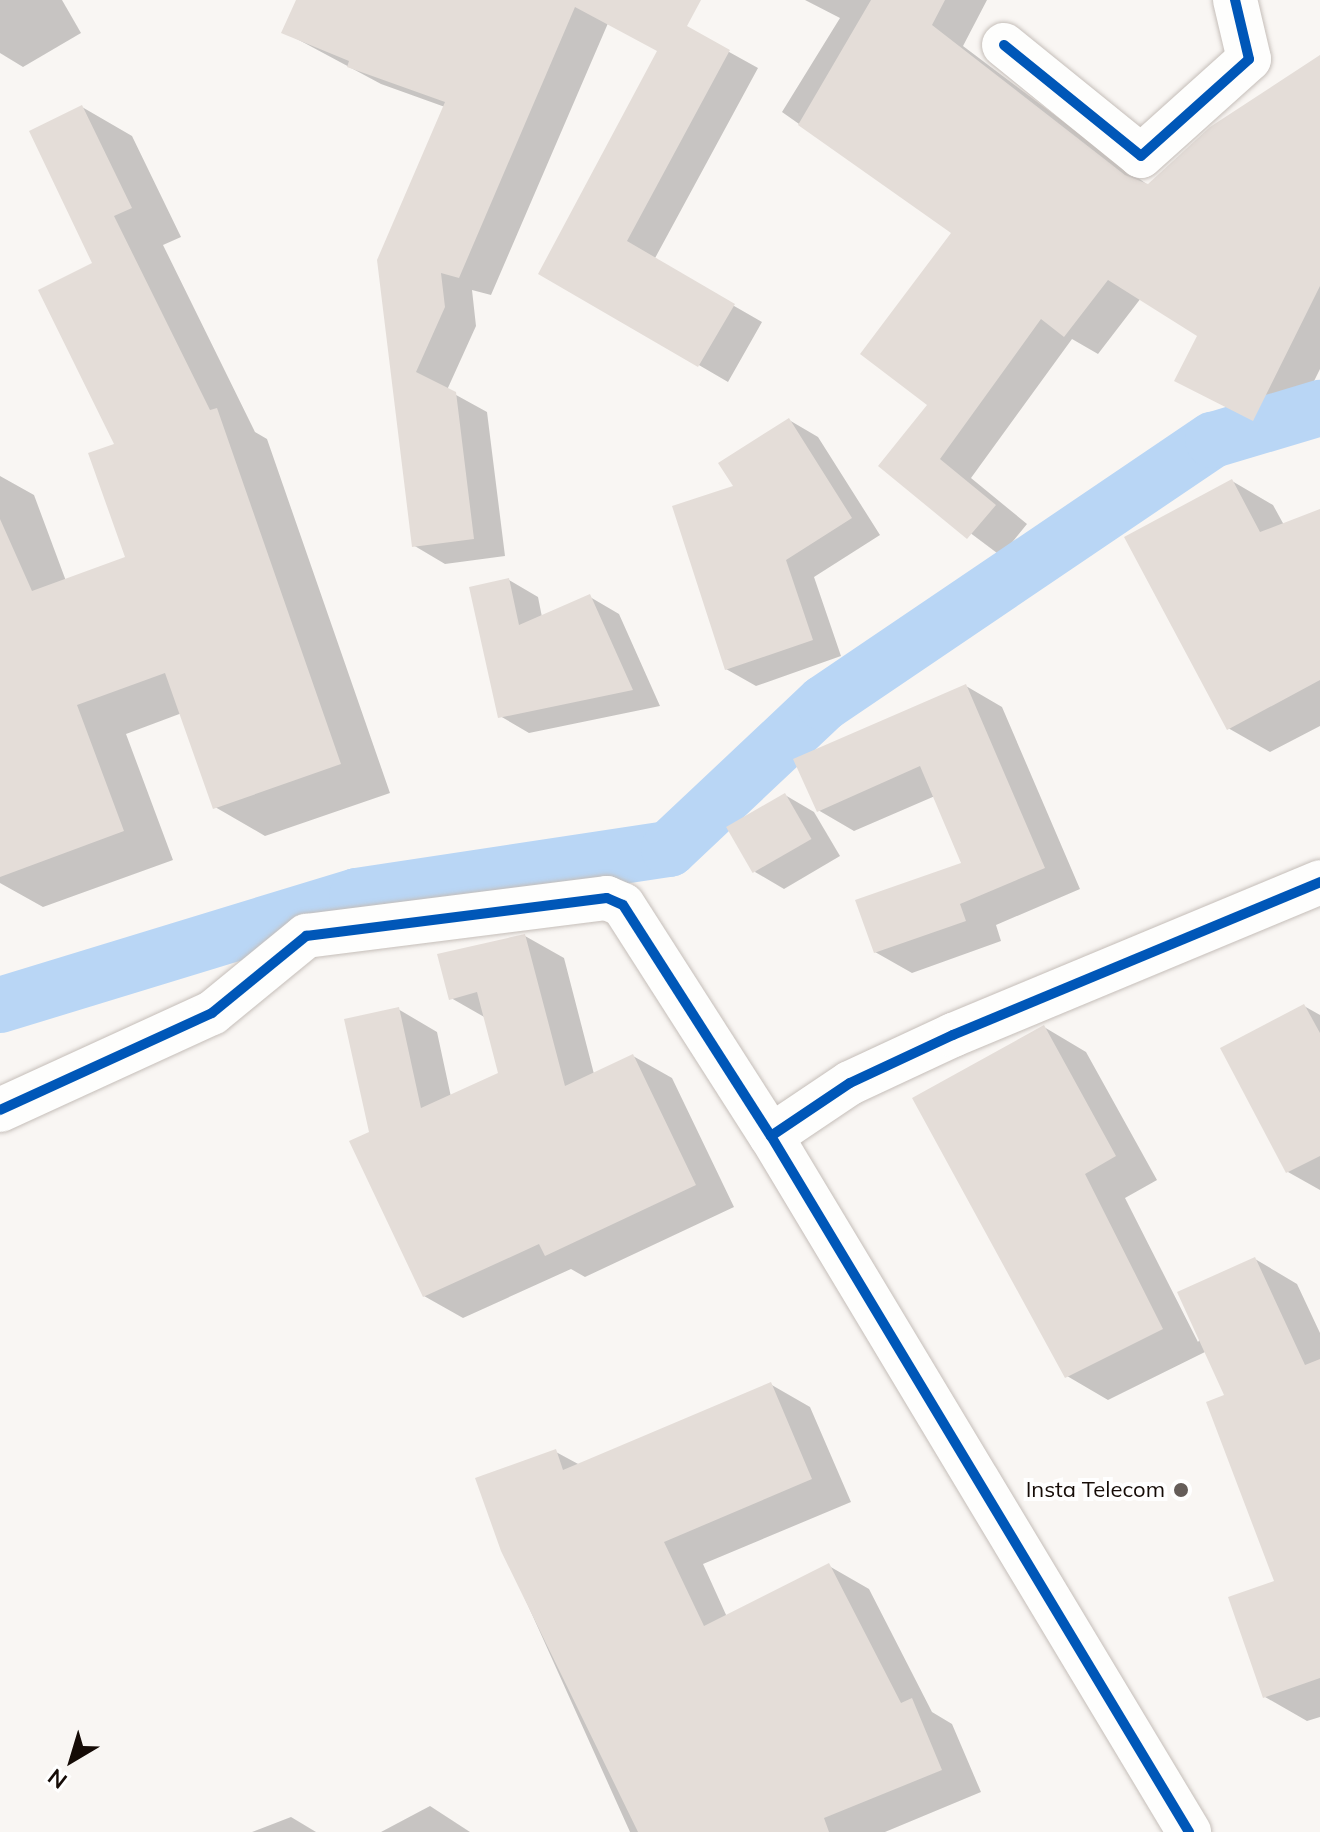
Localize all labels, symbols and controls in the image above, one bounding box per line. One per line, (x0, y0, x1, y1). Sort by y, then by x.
place label: Insta Telecom (1026, 1477, 1165, 1503)
marker: Insta Telecom (1172, 1481, 1190, 1499)
north arrow (32, 1720, 112, 1800)
text: N (42, 1763, 72, 1795)

